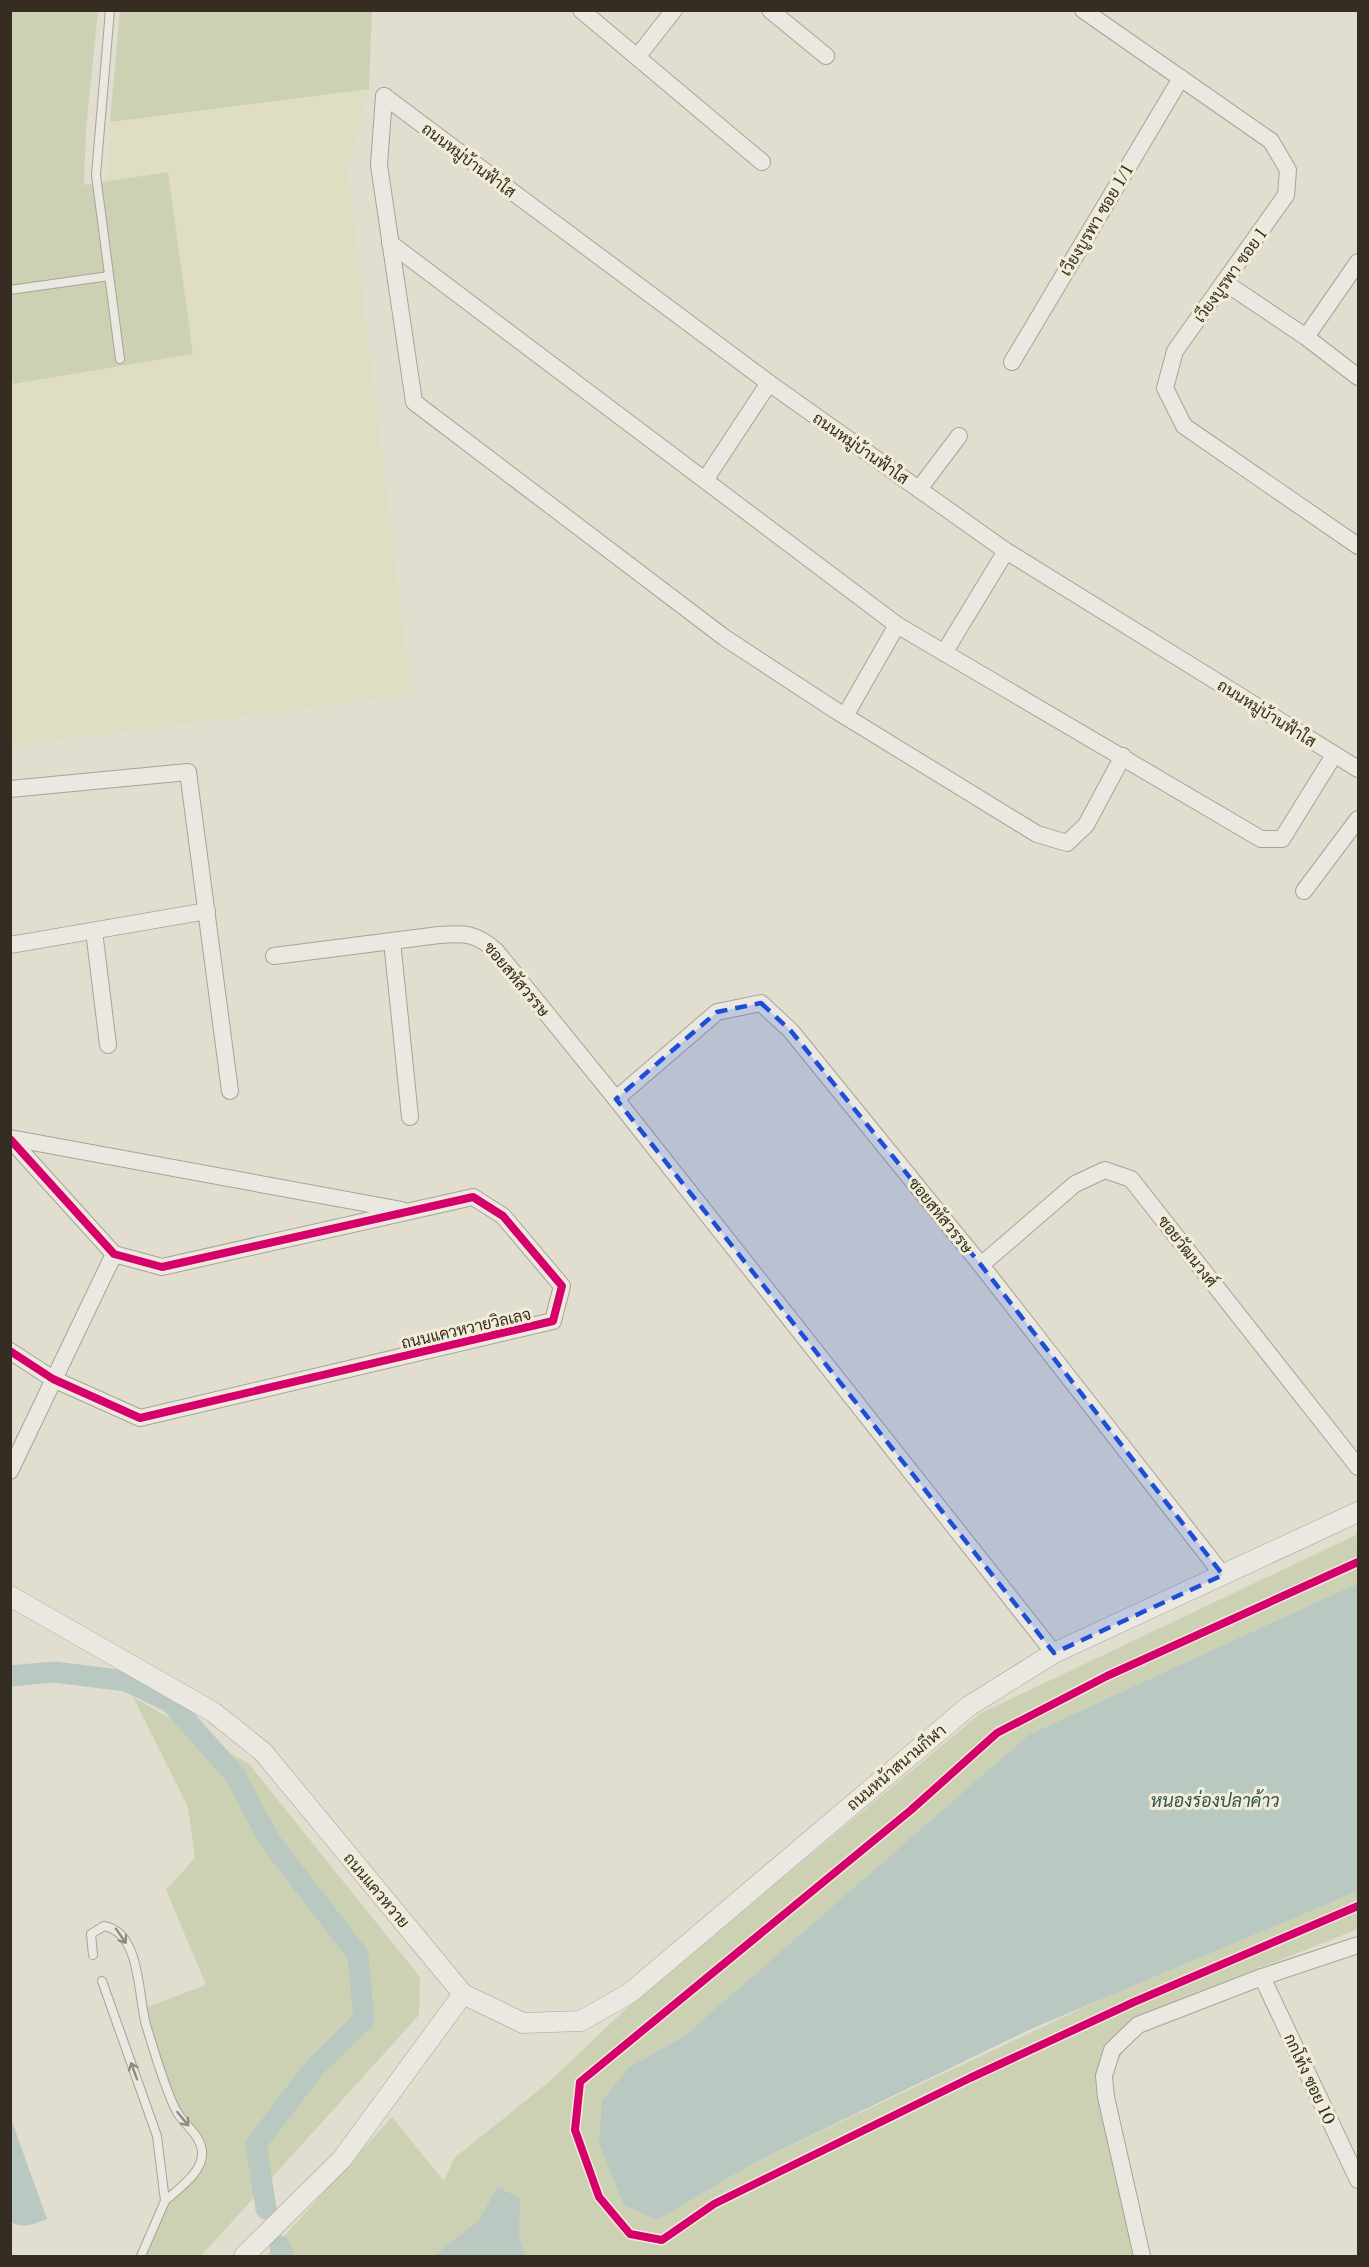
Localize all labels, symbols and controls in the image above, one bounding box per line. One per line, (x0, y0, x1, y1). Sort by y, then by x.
street label: ถนนหมู่บ้านฟ้าใส (417, 117, 521, 203)
street label: เวียงบูรพา ซอย 1/1 (1054, 160, 1139, 280)
street label: เวียงบูรพา ซอย 1 (1188, 223, 1273, 327)
street label: ถนนหมู่บ้านฟ้าใส (808, 407, 913, 490)
street label: ถนนหมู่บ้านฟ้าใส (1213, 674, 1321, 753)
street label: ซอยสหัสวรรษ (480, 937, 554, 1021)
street label: ซอยสหัสวรรษ (904, 1173, 978, 1257)
street label: ซอยวัฒนวงศ์ (1154, 1210, 1224, 1291)
street label: ถนนแควหวายวิลเลจ (399, 1303, 533, 1353)
street label: ถนนหน้าสนามกีฬา (842, 1719, 950, 1814)
water label: หนองร่องปลาค้าว (1151, 1789, 1279, 1812)
street label: ถนนแควหวาย (340, 1848, 414, 1932)
one-way arrow (115, 1928, 127, 1944)
street label: กกโท้ง ซอย 10 (1280, 2030, 1341, 2128)
one-way arrow (127, 2062, 138, 2081)
one-way arrow (176, 2111, 189, 2127)

